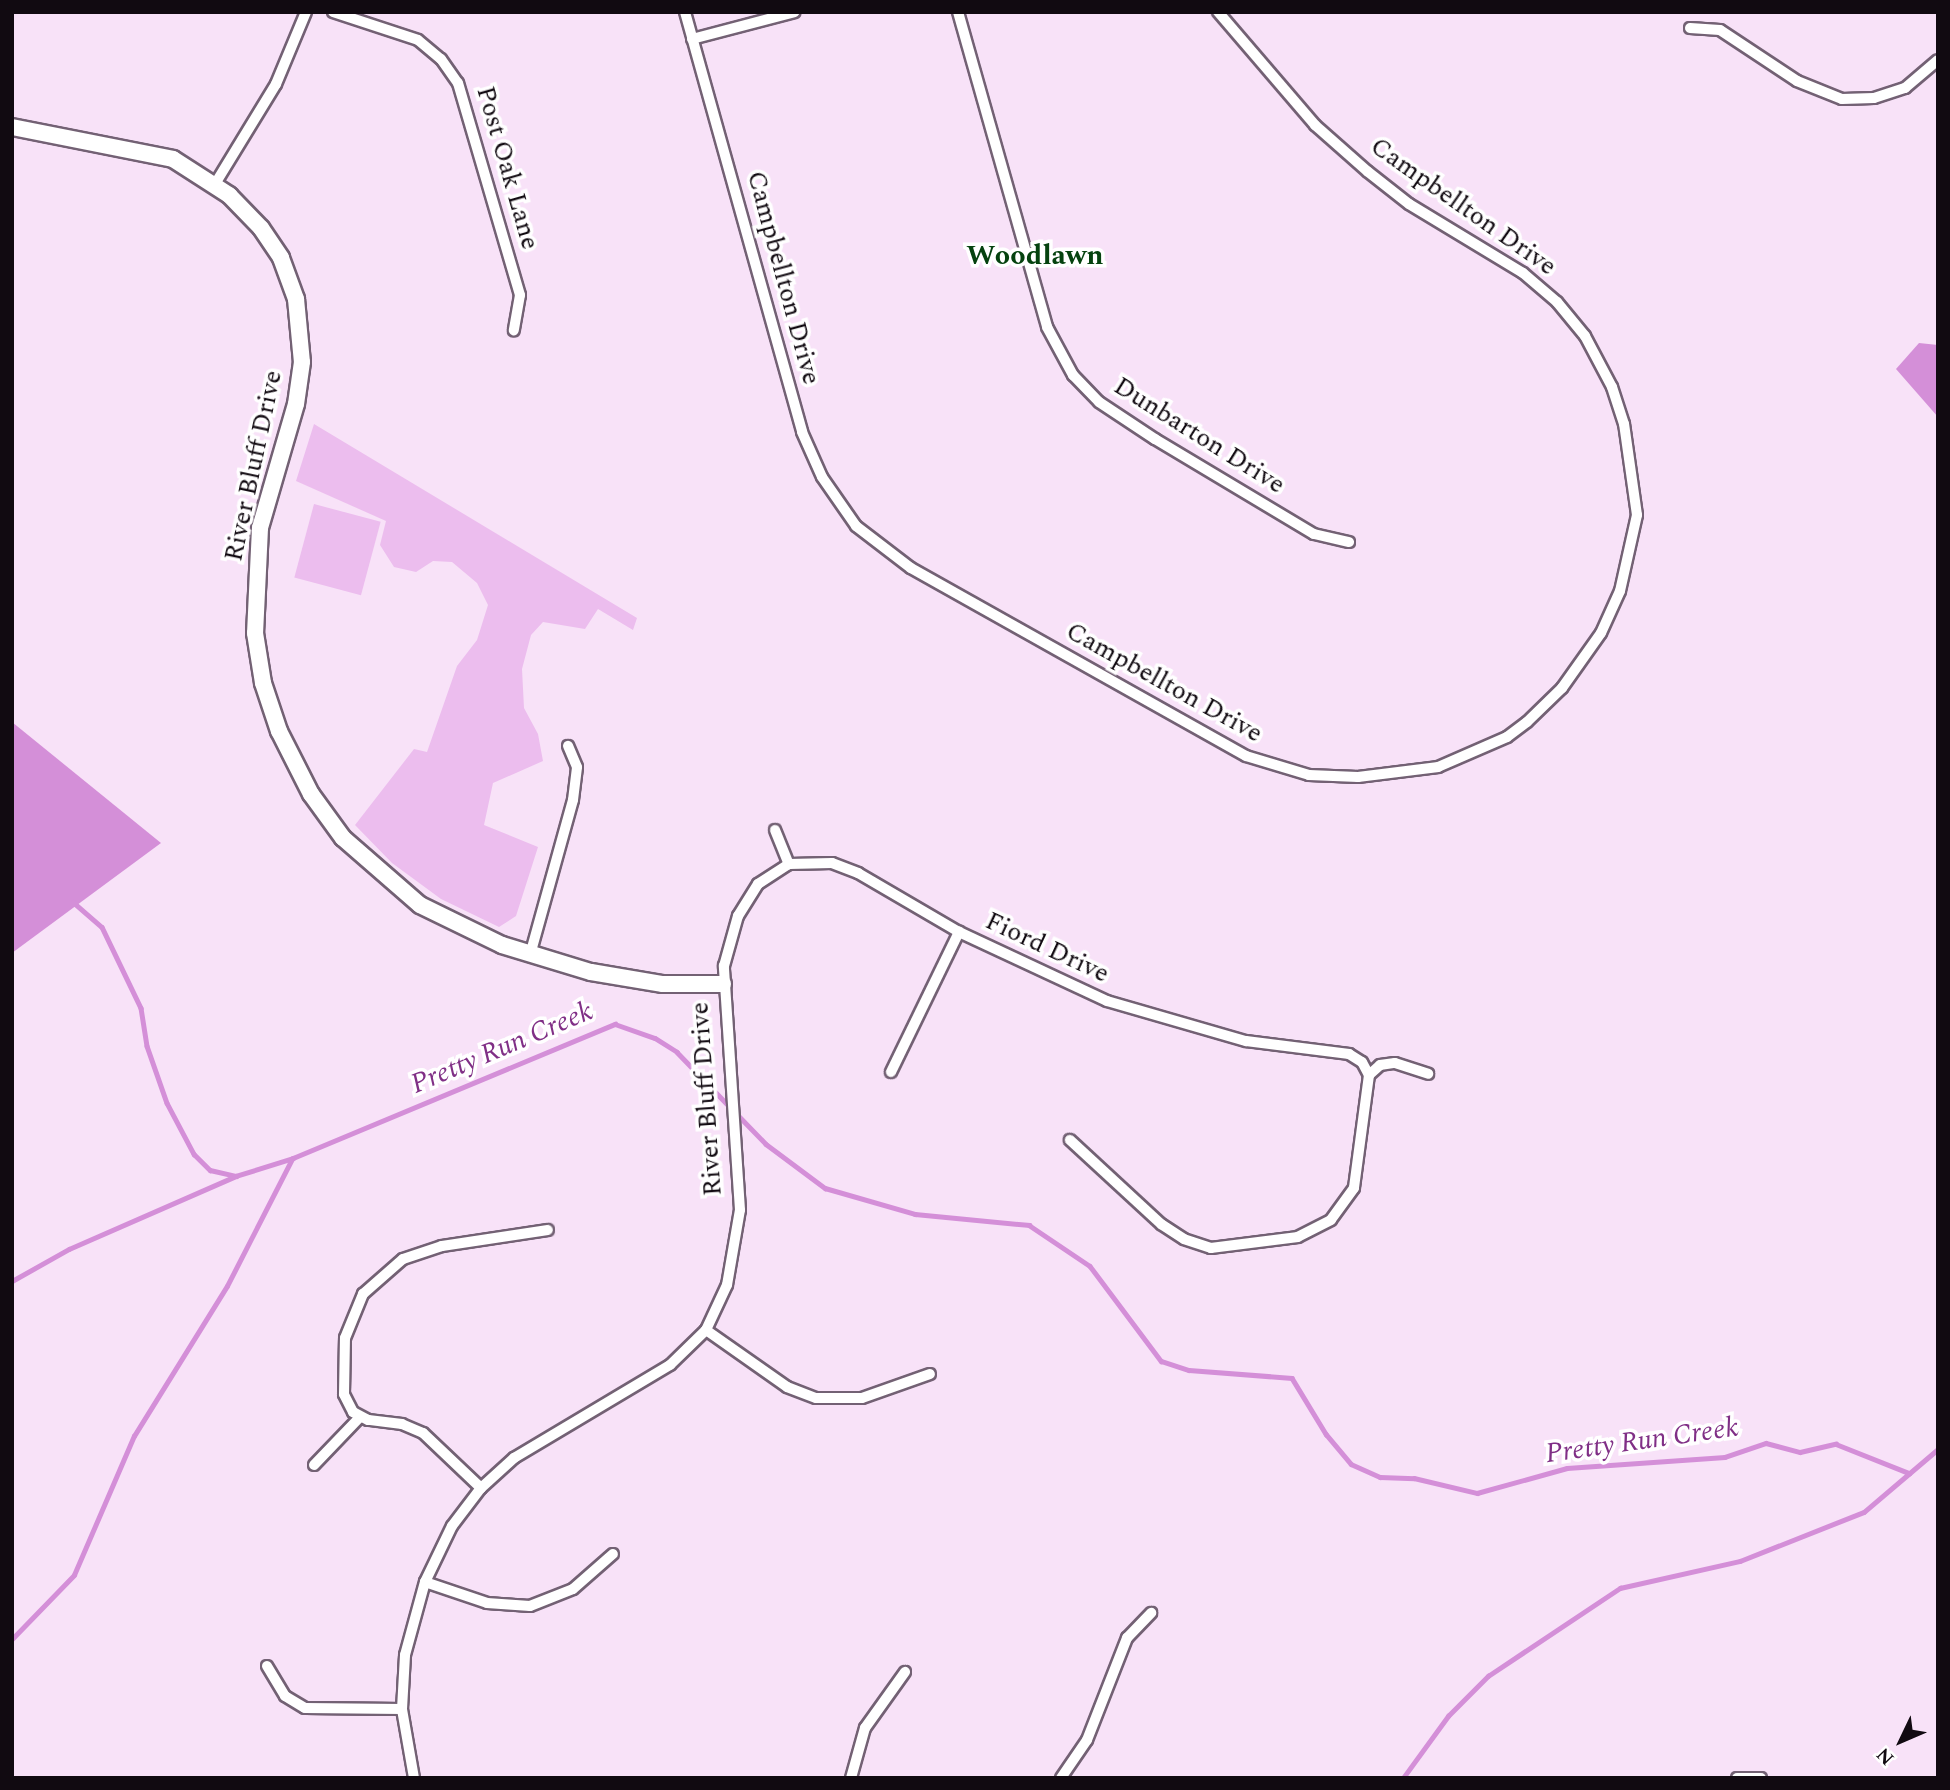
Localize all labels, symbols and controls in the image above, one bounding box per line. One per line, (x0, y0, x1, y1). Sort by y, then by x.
street label: Post Oak Lane (469, 83, 545, 253)
street label: Campbellton Drive (1364, 131, 1562, 283)
street label: Campbellton Drive (740, 168, 826, 388)
district label: Woodlawn (966, 239, 1104, 273)
street label: River Bluff Drive (219, 368, 289, 564)
street label: Dunbarton Drive (1108, 371, 1290, 501)
street label: Campbellton Drive (1060, 616, 1268, 750)
street label: Fiord Drive (980, 906, 1114, 990)
water label: Pretty Run Creek (406, 995, 598, 1101)
street label: River Bluff Drive (685, 1001, 729, 1197)
water label: Pretty Run Creek (1543, 1411, 1741, 1471)
north arrow (1866, 1706, 1936, 1776)
text: N (1870, 1740, 1901, 1772)

